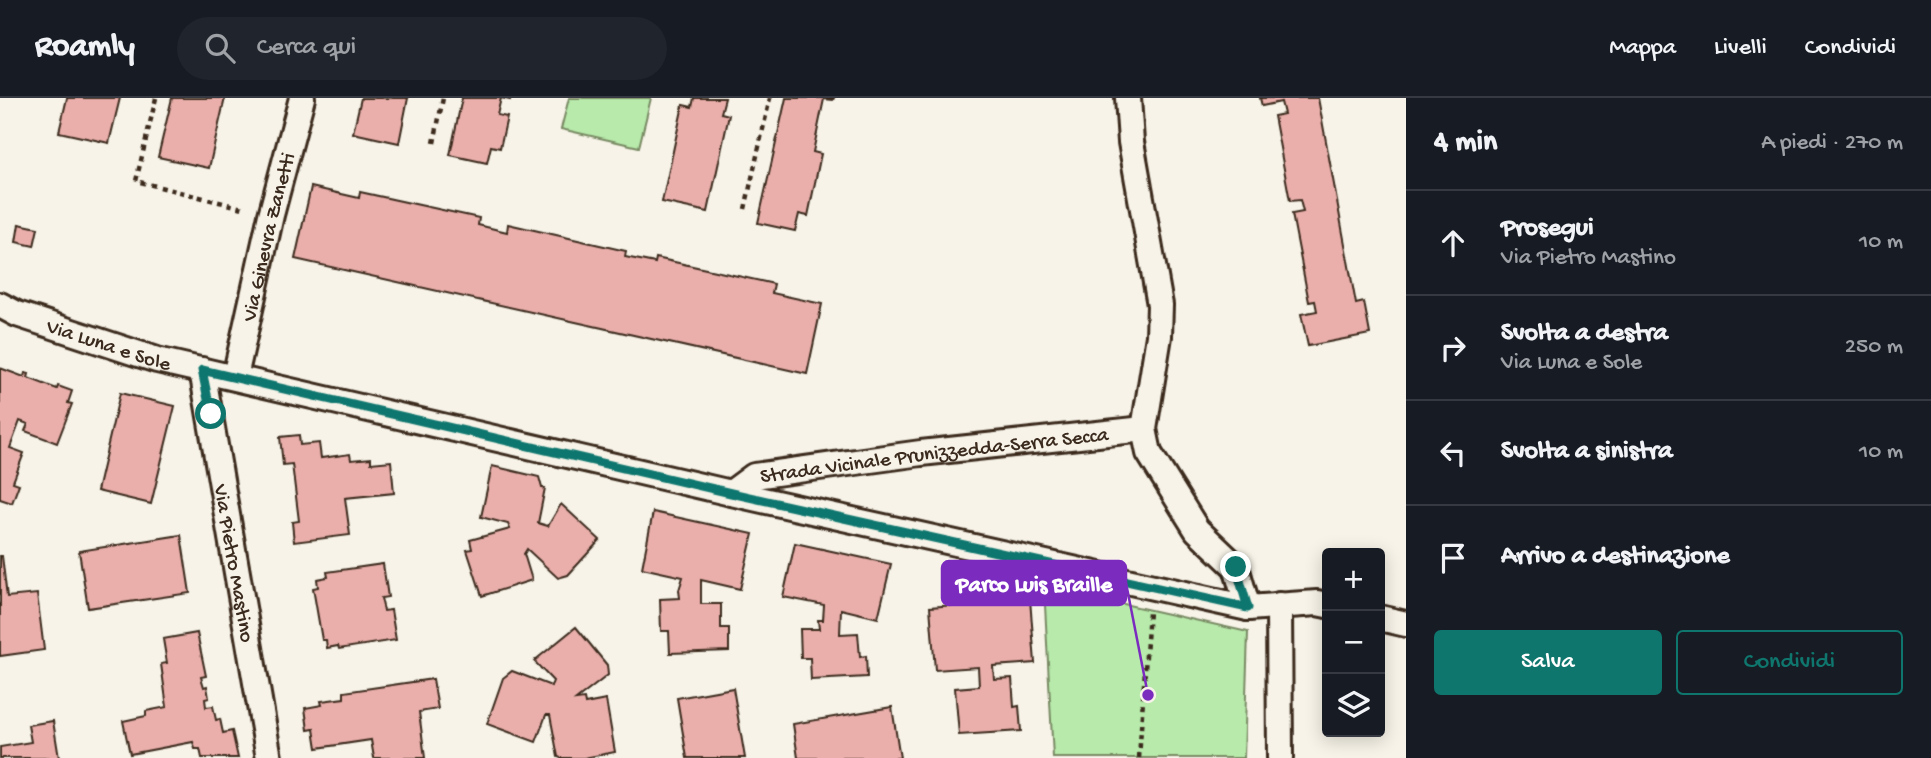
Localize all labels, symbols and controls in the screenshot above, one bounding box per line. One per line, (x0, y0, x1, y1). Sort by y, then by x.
search box (177, 17, 667, 80)
text: Roamly (35, 29, 135, 67)
icon: search (201, 29, 239, 67)
text: Cerca qui (257, 33, 356, 64)
text: Mappa (1609, 34, 1676, 63)
text: Livelli (1714, 34, 1767, 63)
text: Condividi (1805, 34, 1896, 63)
text: 4 min (1434, 126, 1497, 161)
text: A piedi · 270 m (1761, 130, 1903, 157)
street label: Via Ginevra Zanetti (239, 150, 303, 325)
text: Prosegui (1501, 214, 1594, 245)
icon: ahead (1434, 224, 1472, 262)
text: 10 m (1859, 229, 1903, 256)
text: Via Pietro Mastino (1501, 245, 1676, 272)
street label: Via Luna e Sole (42, 315, 174, 379)
text: Svolta a destra (1501, 319, 1668, 350)
icon: right (1434, 329, 1472, 367)
text: 250 m (1845, 334, 1903, 361)
text: Via Luna e Sole (1501, 350, 1642, 377)
route start (195, 398, 226, 429)
street label: Strada Vicinale Prunizzedda-Serra Secca (759, 424, 1111, 491)
icon: left (1434, 434, 1472, 472)
text: Svolta a sinistra (1501, 437, 1673, 468)
text: 10 m (1859, 439, 1903, 466)
street label: Via Pietro Mastino (206, 482, 258, 645)
icon: arrive (1434, 539, 1472, 577)
text: Arrivo a destinazione (1501, 542, 1730, 573)
map controls (1322, 548, 1385, 737)
button: + (1322, 548, 1385, 611)
route end (1220, 551, 1251, 582)
callout: Parco Luis Braille (942, 561, 1126, 605)
text: Parco Luis Braille (954, 573, 1113, 600)
button: − (1322, 611, 1385, 674)
button: Salva (1434, 630, 1662, 695)
button: Condividi (1676, 630, 1903, 695)
button: layers (1322, 674, 1385, 737)

